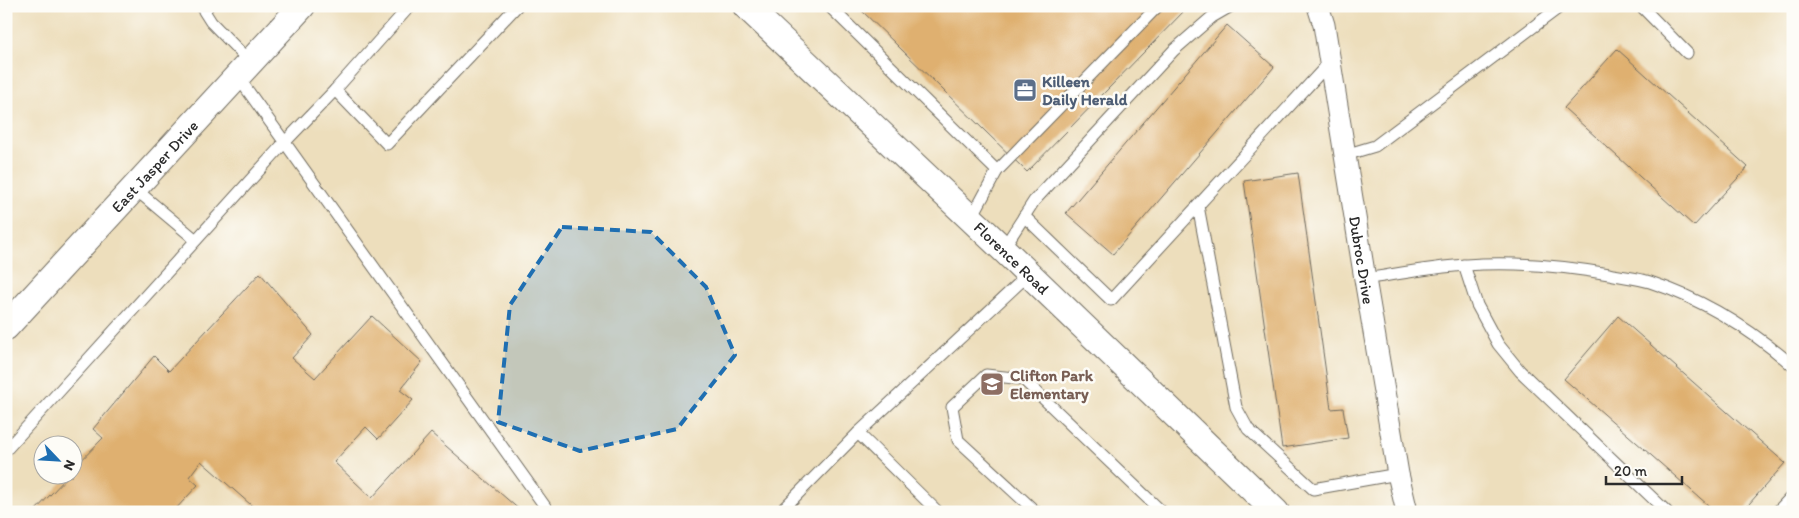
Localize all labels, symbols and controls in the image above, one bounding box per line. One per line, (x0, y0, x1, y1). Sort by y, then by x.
place label: Killeen Daily Herald (1042, 72, 1128, 110)
office icon: Killeen Daily Herald (1012, 77, 1038, 103)
street label: East Jasper Drive (107, 116, 202, 216)
street label: Dubroc Drive (1345, 214, 1379, 306)
street label: Florence Road (970, 217, 1054, 298)
place label: Clifton Park Elementary (1010, 366, 1094, 404)
school or university icon: Clifton Park Elementary (979, 371, 1005, 397)
north arrow (32, 436, 82, 486)
scale bar (1606, 453, 1683, 485)
text: N (60, 457, 79, 473)
text: 20 m (1614, 462, 1648, 480)

